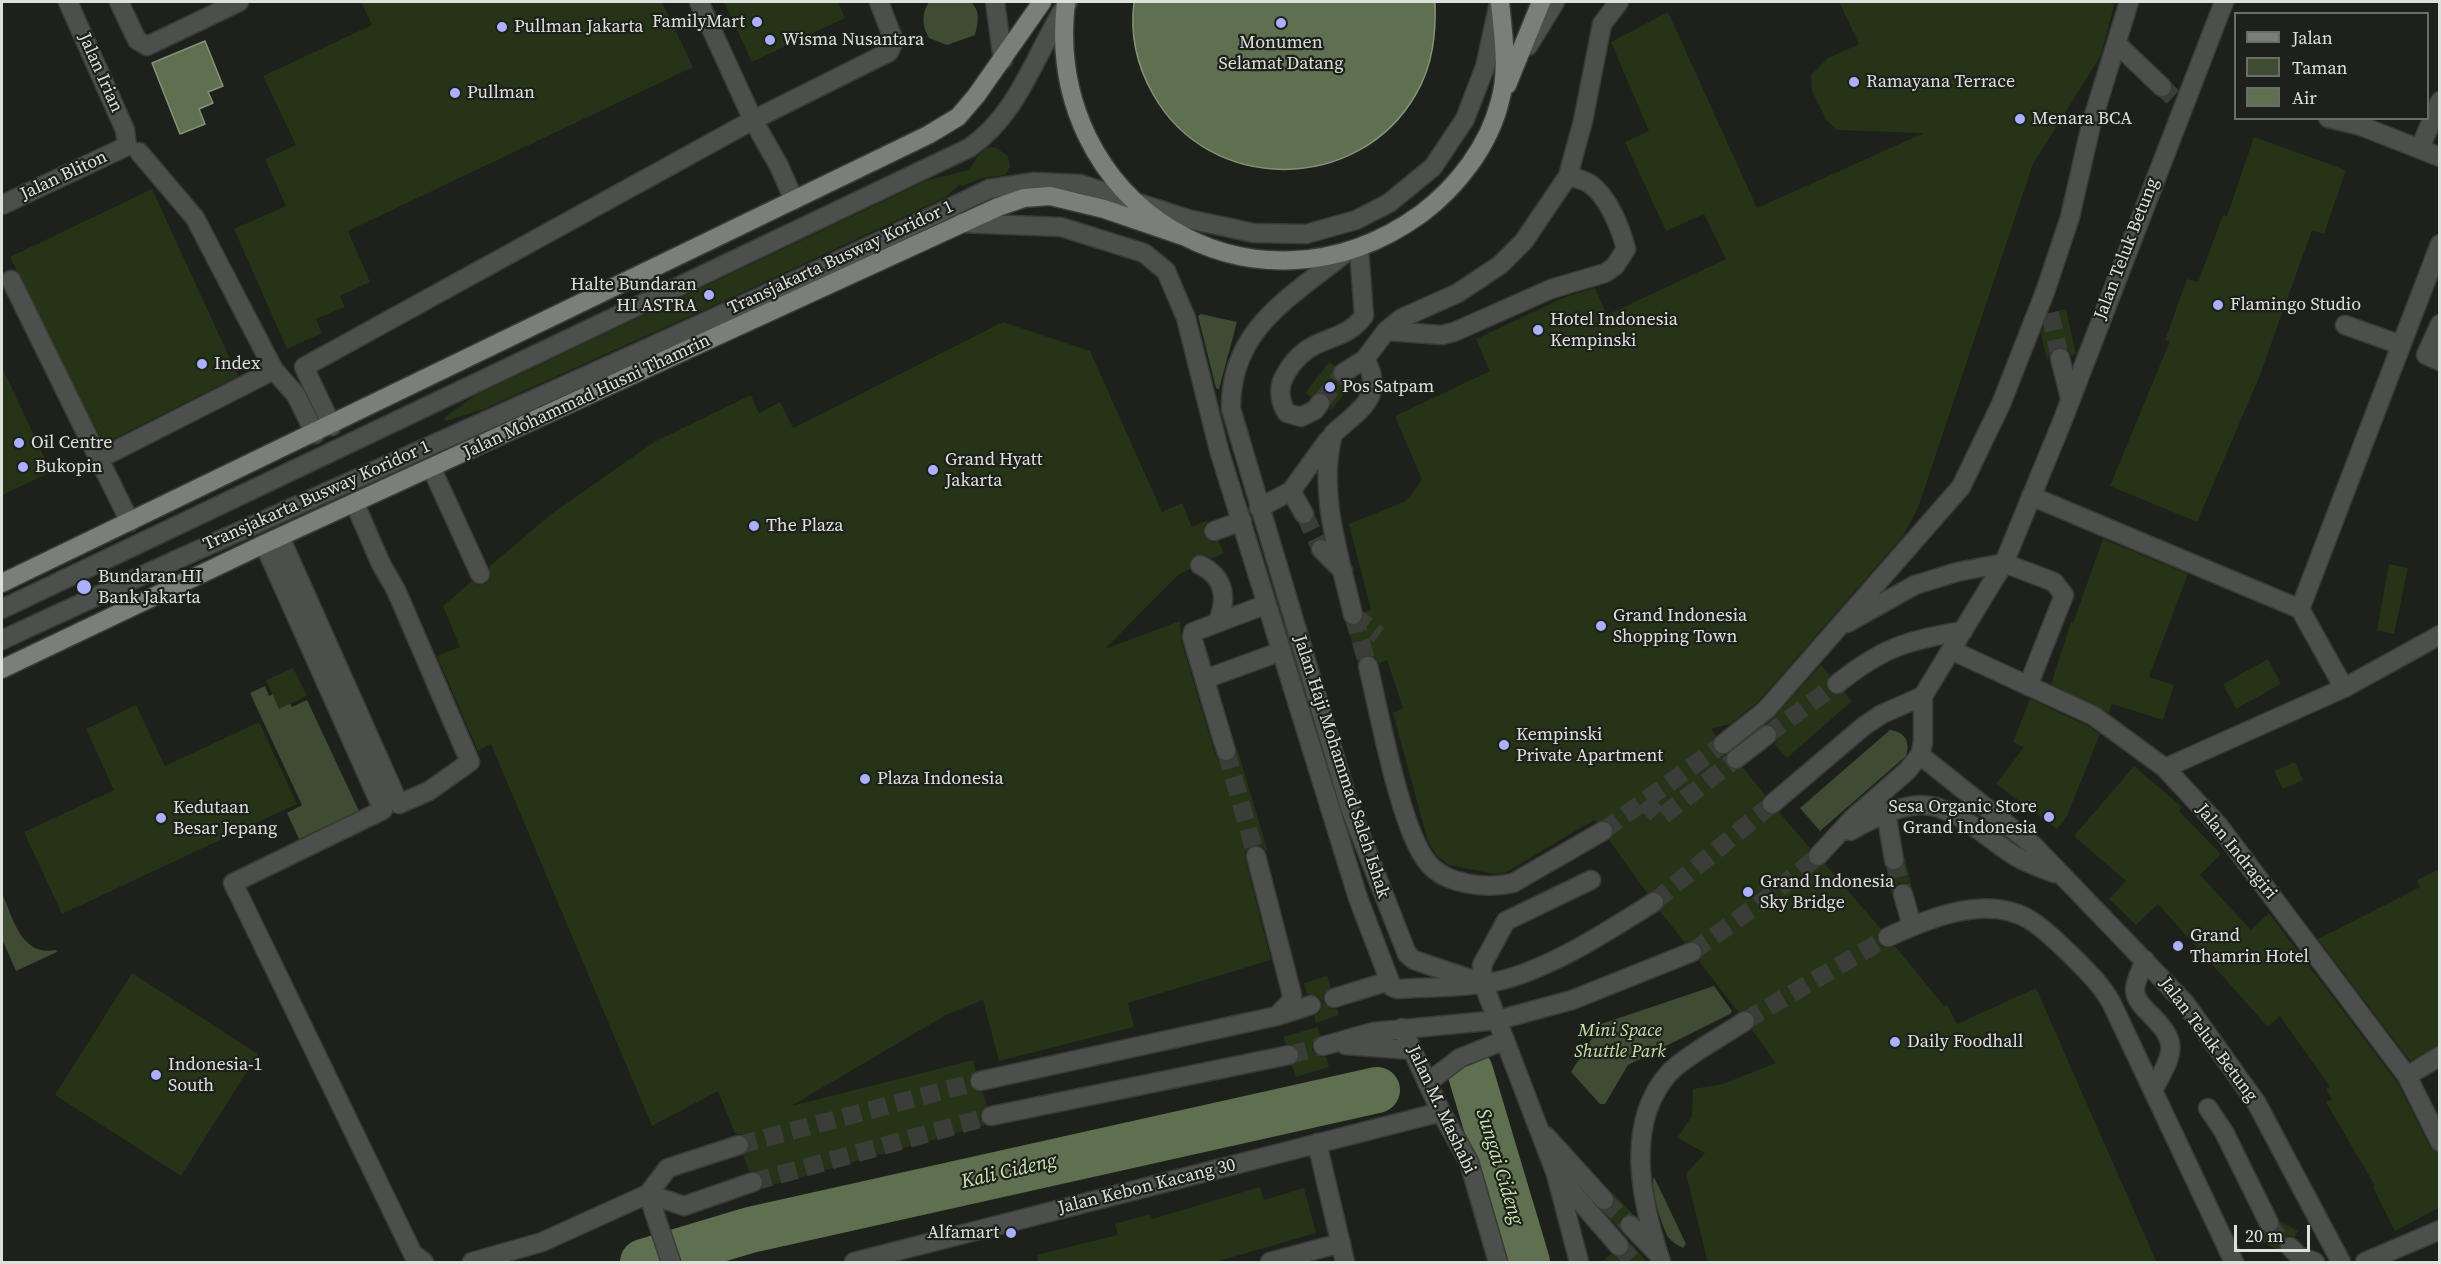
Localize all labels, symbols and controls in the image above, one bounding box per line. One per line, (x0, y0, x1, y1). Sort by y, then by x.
place label: FamilyMart (652, 11, 745, 33)
legend (2234, 12, 2429, 120)
marker: FamilyMart (750, 15, 764, 29)
place label: Pullman Jakarta (514, 16, 644, 38)
marker: Monumen Selamat Datang (1274, 16, 1288, 30)
marker: Pullman Jakarta (495, 20, 509, 34)
text: Jalan (2292, 25, 2333, 50)
place label: Wisma Nusantara (782, 29, 924, 51)
street label: Jalan Irian (73, 30, 127, 116)
place label: Monumen Selamat Datang (1219, 32, 1343, 74)
marker: Wisma Nusantara (763, 33, 777, 47)
text: Taman (2292, 55, 2347, 80)
place label: Ramayana Terrace (1866, 71, 2015, 93)
marker: Ramayana Terrace (1847, 75, 1861, 89)
place label: Pullman (467, 82, 535, 104)
text: Air (2292, 85, 2317, 110)
marker: Pullman (448, 86, 462, 100)
place label: Menara BCA (2032, 108, 2132, 130)
marker: Menara BCA (2013, 112, 2027, 126)
street label: Jalan Bliton (17, 146, 111, 206)
street label: Jalan Teluk Betung (2090, 175, 2164, 323)
street label: Transjakarta Busway Koridor 1 (725, 196, 957, 320)
place label: Halte Bundaran HI ASTRA (571, 274, 697, 316)
marker: Halte Bundaran HI ASTRA (702, 288, 716, 302)
place label: Flamingo Studio (2230, 294, 2361, 316)
marker: Flamingo Studio (2211, 298, 2225, 312)
place label: Hotel Indonesia Kempinski (1550, 309, 1678, 352)
marker: Hotel Indonesia Kempinski (1531, 323, 1545, 337)
street label: Jalan Mohammad Husni Thamrin (460, 330, 714, 464)
place label: Index (214, 353, 260, 375)
marker: Index (195, 357, 209, 371)
place label: Pos Satpam (1342, 376, 1434, 398)
marker: Pos Satpam (1323, 380, 1337, 394)
place label: Oil Centre (31, 432, 112, 454)
marker: Oil Centre (12, 436, 26, 450)
street label: Transjakarta Busway Koridor 1 (200, 436, 434, 556)
place label: Grand Hyatt Jakarta (945, 449, 1043, 492)
place label: Bukopin (35, 456, 102, 478)
marker: Bukopin (16, 460, 30, 474)
marker: Grand Hyatt Jakarta (926, 463, 940, 477)
place label: The Plaza (766, 515, 843, 537)
marker: The Plaza (747, 519, 761, 533)
place label: Bundaran HI Bank Jakarta (98, 566, 202, 608)
marker: Bundaran HI Bank Jakarta (75, 578, 93, 596)
place label: Grand Indonesia Shopping Town (1613, 605, 1747, 648)
marker: Grand Indonesia Shopping Town (1594, 619, 1608, 633)
street label: Jalan Haji Mohammad Saleh Ishak (1288, 633, 1394, 901)
place label: Kempinski Private Apartment (1516, 724, 1663, 766)
marker: Kempinski Private Apartment (1497, 738, 1511, 752)
place label: Plaza Indonesia (877, 768, 1004, 790)
marker: Plaza Indonesia (858, 772, 872, 786)
place label: Sesa Organic Store Grand Indonesia (1889, 796, 2037, 838)
place label: Kedutaan Besar Jepang (173, 797, 277, 840)
street label: Jalan Indragiri (2191, 800, 2281, 904)
marker: Sesa Organic Store Grand Indonesia (2042, 810, 2056, 824)
marker: Kedutaan Besar Jepang (154, 811, 168, 825)
place label: Grand Indonesia Sky Bridge (1760, 871, 1894, 914)
marker: Grand Indonesia Sky Bridge (1741, 885, 1755, 899)
place label: Grand Thamrin Hotel (2190, 925, 2309, 968)
marker: Grand Thamrin Hotel (2171, 939, 2185, 953)
street label: Jalan Teluk Betung (2154, 974, 2262, 1106)
park label: Mini Space Shuttle Park (1574, 1020, 1666, 1062)
place label: Daily Foodhall (1907, 1031, 2023, 1053)
marker: Daily Foodhall (1888, 1035, 1902, 1049)
street label: Jalan M. Mashabi (1402, 1042, 1480, 1178)
place label: Indonesia-1 South (168, 1054, 263, 1096)
marker: Indonesia-1 South (149, 1068, 163, 1082)
water label: Sungai Cideng (1470, 1106, 1528, 1228)
water label: Kali Cideng (959, 1149, 1059, 1195)
street label: Jalan Kebon Kacang 30 (1056, 1154, 1238, 1220)
scale bar (2237, 1213, 2314, 1251)
place label: Alfamart (927, 1222, 999, 1244)
text: 20 m (2245, 1223, 2283, 1248)
marker: Alfamart (1004, 1226, 1018, 1240)

